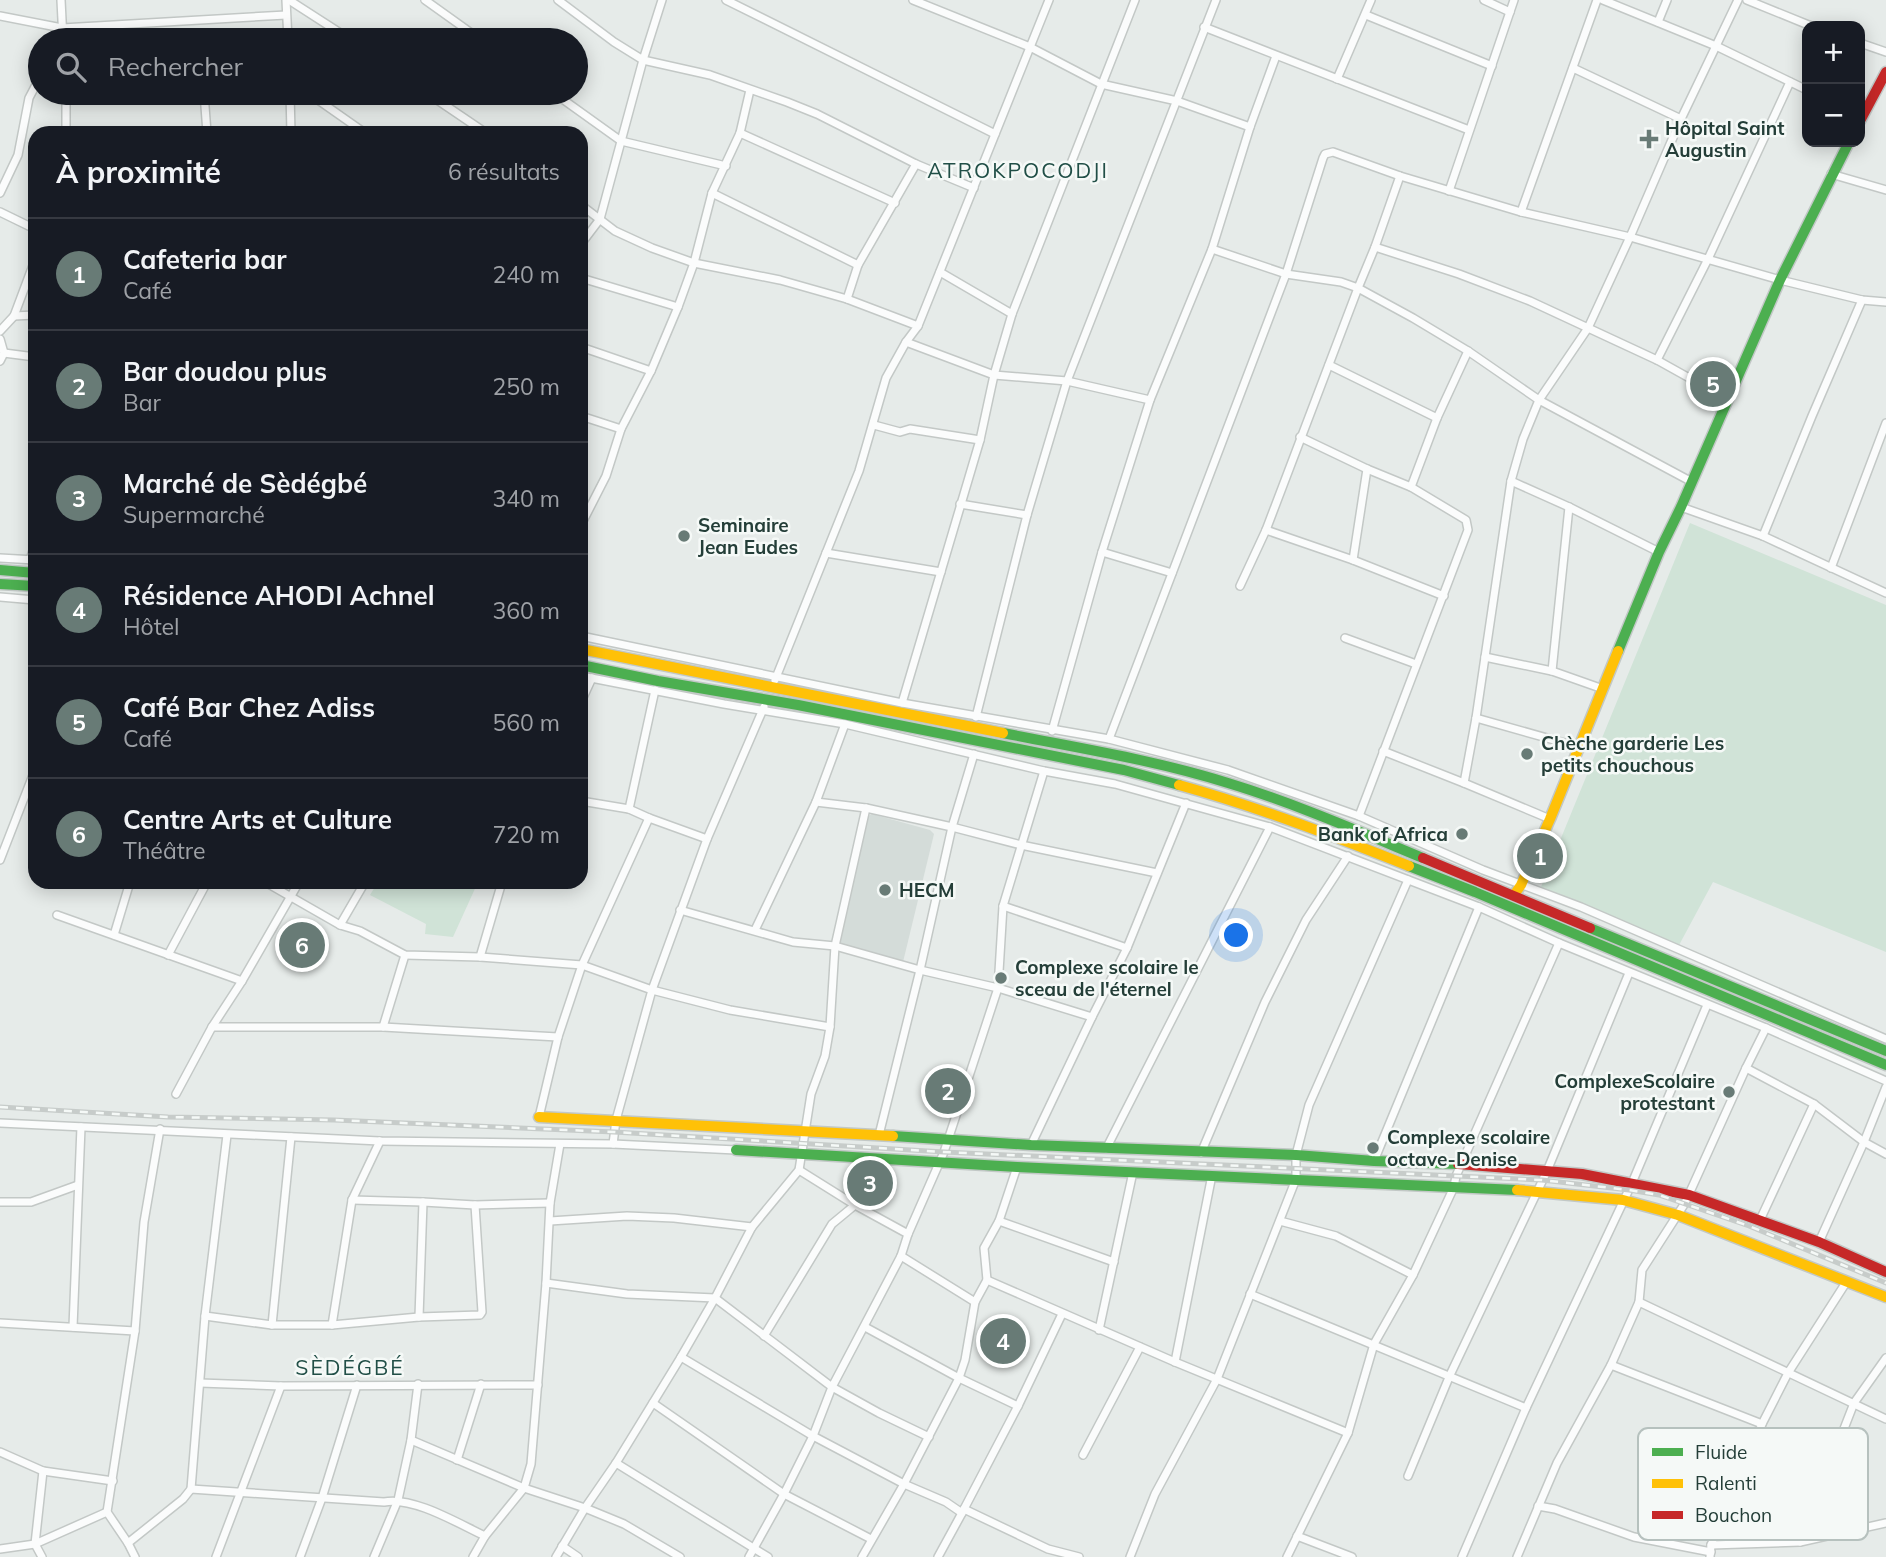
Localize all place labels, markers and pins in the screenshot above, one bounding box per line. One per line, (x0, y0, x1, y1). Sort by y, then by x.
place label: Hôpital Saint Augustin (1665, 116, 1785, 162)
marker: Hôpital Saint Augustin (1639, 129, 1659, 149)
pin: 5 (1690, 358, 1736, 410)
place label: Seminaire Jean Eudes (698, 513, 798, 559)
marker: Seminaire Jean Eudes (676, 528, 692, 544)
place label: Chèche garderie Les petits chouchous (1541, 731, 1724, 777)
marker: Chèche garderie Les petits chouchous (1519, 746, 1535, 762)
place label: Bank of Africa (1318, 822, 1448, 846)
marker: Bank of Africa (1454, 826, 1470, 842)
pin: 1 (1517, 830, 1563, 882)
place label: HECM (899, 878, 955, 902)
marker: HECM (877, 882, 893, 898)
pin: 6 (279, 919, 325, 971)
place label: Complexe scolaire le sceau de l'éternel (1015, 955, 1199, 1001)
marker: Complexe scolaire le sceau de l'éternel (993, 970, 1009, 986)
pin: 2 (925, 1065, 971, 1117)
place label: ComplexeScolaire protestant (1554, 1069, 1715, 1115)
marker: ComplexeScolaire protestant (1721, 1084, 1737, 1100)
place label: Complexe scolaire octave-Denise (1387, 1125, 1550, 1171)
marker: Complexe scolaire octave-Denise (1365, 1140, 1381, 1156)
pin: 3 (847, 1157, 893, 1209)
pin: 4 (980, 1315, 1026, 1367)

